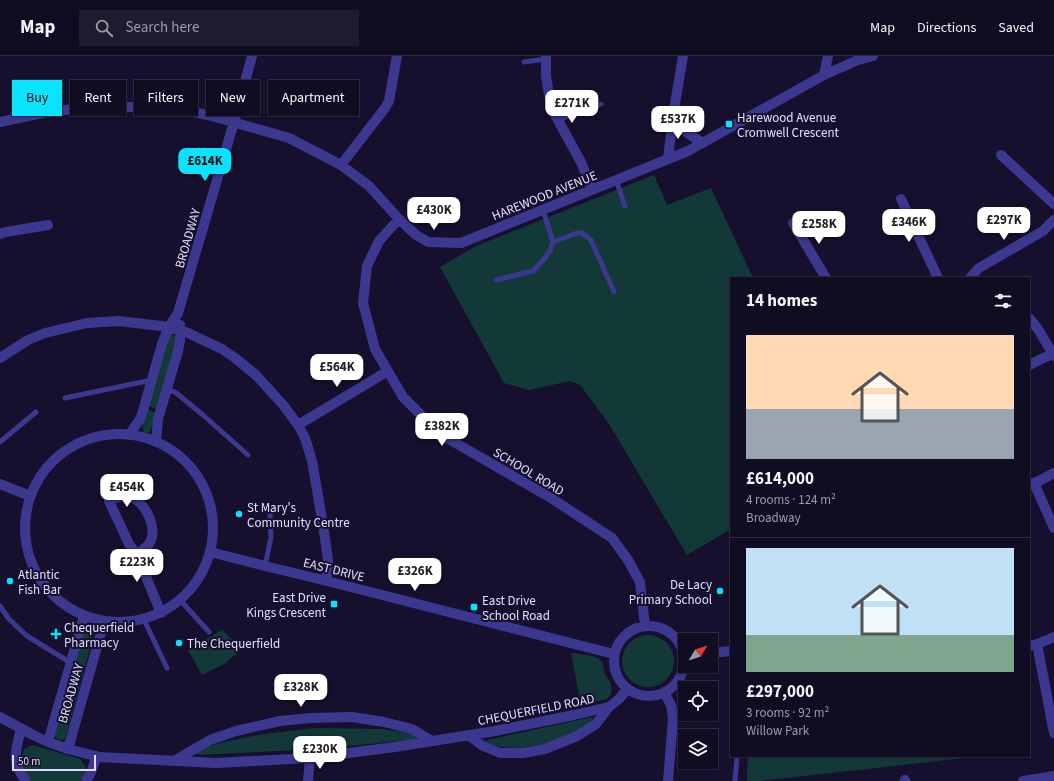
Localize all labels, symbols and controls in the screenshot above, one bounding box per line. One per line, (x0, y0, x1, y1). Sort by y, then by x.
search box (79, 10, 359, 46)
text: Map (20, 14, 55, 41)
icon: search (93, 17, 115, 39)
text: Search here (125, 17, 199, 38)
text: Map (870, 18, 895, 38)
text: Directions (917, 18, 976, 38)
text: Saved (998, 18, 1034, 38)
chip: Buy (12, 80, 62, 116)
chip: Rent (70, 80, 126, 116)
chip: Filters (134, 80, 198, 116)
chip: New (206, 80, 260, 116)
chip: Apartment (268, 80, 359, 116)
pin: £271K (544, 90, 600, 124)
text: £271K (554, 94, 590, 112)
pin: £537K (650, 106, 706, 140)
place label: Harewood Avenue Cromwell Crescent (737, 109, 840, 142)
text: £537K (660, 110, 696, 128)
marker: Harewood Avenue Cromwell Crescent (724, 119, 734, 129)
pin: £614K (177, 148, 233, 182)
text: £614K (187, 152, 223, 170)
street label: HAREWOOD AVENUE (489, 167, 600, 225)
pin: £430K (406, 197, 462, 231)
text: £430K (416, 201, 452, 219)
street label: BROADWAY (171, 205, 205, 270)
pin: £297K (976, 207, 1032, 241)
pin: £346K (881, 209, 937, 243)
pin: £258K (791, 211, 847, 245)
text: £297K (986, 211, 1022, 229)
text: £346K (891, 213, 927, 231)
text: £258K (801, 215, 837, 233)
text: 14 homes (746, 289, 817, 313)
icon: filters (992, 290, 1014, 312)
pin: £564K (309, 354, 365, 388)
text: £564K (319, 358, 355, 376)
icon: home (844, 361, 916, 433)
pin: £382K (414, 413, 470, 447)
text: £382K (424, 417, 460, 435)
street label: SCHOOL ROAD (490, 444, 567, 500)
text: £614,000 (746, 467, 814, 491)
pin: £454K (99, 474, 155, 508)
text: £454K (109, 478, 145, 496)
text: 4 rooms · 124 m² (746, 491, 836, 509)
place label: St Mary's Community Centre (247, 499, 350, 532)
marker: St Mary's Community Centre (234, 509, 244, 519)
text: Broadway (746, 509, 801, 527)
pin: £223K (109, 549, 165, 583)
text: £223K (119, 553, 155, 571)
street label: EAST DRIVE (301, 554, 366, 586)
pin: £326K (387, 558, 443, 592)
text: £326K (397, 562, 433, 580)
place label: Atlantic Fish Bar (18, 566, 62, 599)
icon: home (844, 574, 916, 646)
marker: Atlantic Fish Bar (5, 576, 15, 586)
place label: De Lacy Primary School (629, 576, 712, 609)
marker: De Lacy Primary School (715, 586, 725, 596)
place label: East Drive Kings Crescent (246, 589, 327, 622)
place label: East Drive School Road (482, 592, 550, 625)
marker: East Drive Kings Crescent (329, 599, 339, 609)
marker: East Drive School Road (469, 602, 479, 612)
place label: Chequerfield Pharmacy (64, 619, 134, 652)
marker: Chequerfield Pharmacy (51, 629, 61, 639)
north arrow (678, 633, 718, 673)
map controls (678, 633, 718, 769)
place label: The Chequerfield (187, 635, 280, 653)
marker: The Chequerfield (174, 638, 184, 648)
street label: BROADWAY (54, 660, 88, 725)
pin: £328K (273, 674, 329, 708)
text: £328K (283, 678, 319, 696)
text: £297,000 (746, 680, 814, 704)
button: locate (678, 681, 718, 721)
street label: CHEQUERFIELD ROAD (476, 690, 596, 730)
text: 3 rooms · 92 m² (746, 704, 829, 722)
text: Willow Park (746, 722, 809, 740)
button: layers (678, 729, 718, 769)
pin: £230K (292, 736, 348, 770)
text: £230K (302, 740, 338, 758)
scale bar (12, 753, 96, 772)
text: 50 m (18, 754, 40, 769)

